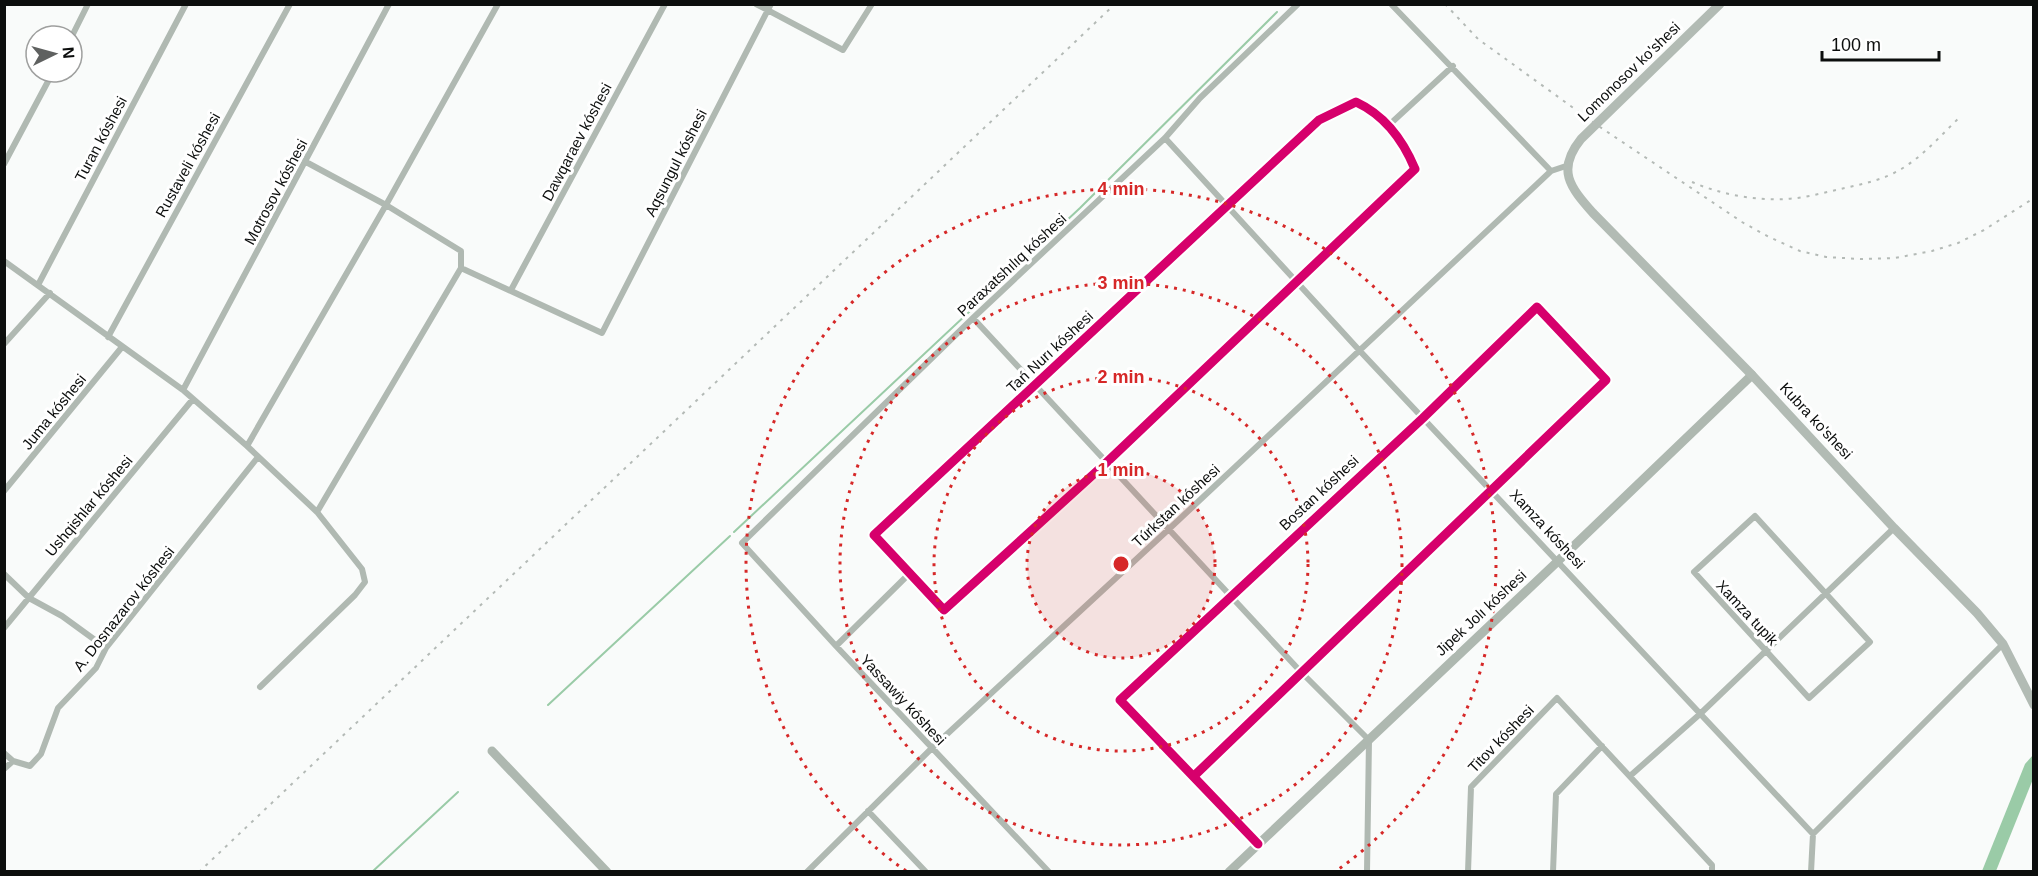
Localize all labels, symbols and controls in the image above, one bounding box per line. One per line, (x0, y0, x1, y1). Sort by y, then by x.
street label: Lomonosov ko'shesi (1574, 18, 1683, 125)
north arrow (24, 24, 84, 84)
scale bar (1822, 24, 1939, 62)
text: 100 m (1831, 35, 1881, 55)
text: N (59, 46, 77, 59)
street label: Dawqaraev kóshesi (538, 80, 615, 204)
street label: Turan kóshesi (71, 93, 130, 184)
street label: Aqsungul kóshesi (641, 107, 710, 219)
street label: Rustaveli kóshesi (152, 110, 223, 220)
street label: Motrosov kóshesi (241, 136, 310, 247)
text: 4 min (1097, 179, 1145, 199)
street label: Paraxatshılıq kóshesi (954, 210, 1070, 319)
text: 3 min (1097, 273, 1145, 293)
street label: Tań Nurı kóshesi (1003, 307, 1096, 396)
text: 2 min (1097, 367, 1145, 387)
street label: Juma kóshesi (18, 371, 89, 453)
street label: Kubra ko'shesi (1777, 379, 1856, 462)
street label: Ushqishlar kóshesi (42, 452, 136, 559)
street label: Bostan kóshesi (1276, 452, 1362, 534)
text: 1 min (1097, 460, 1145, 480)
street label: Túrkstan kóshesi (1128, 461, 1223, 551)
street label: Xamza kóshesi (1506, 486, 1588, 572)
street label: A. Dosnazarov kóshesi (70, 543, 178, 674)
centre of rings (1111, 554, 1131, 574)
street label: Jipek Jolı kóshesi (1432, 566, 1529, 659)
street label: Xamza tupik (1713, 577, 1782, 649)
street label: Yassawiy kóshesi (857, 651, 950, 748)
street label: Titov kóshesi (1464, 701, 1537, 776)

